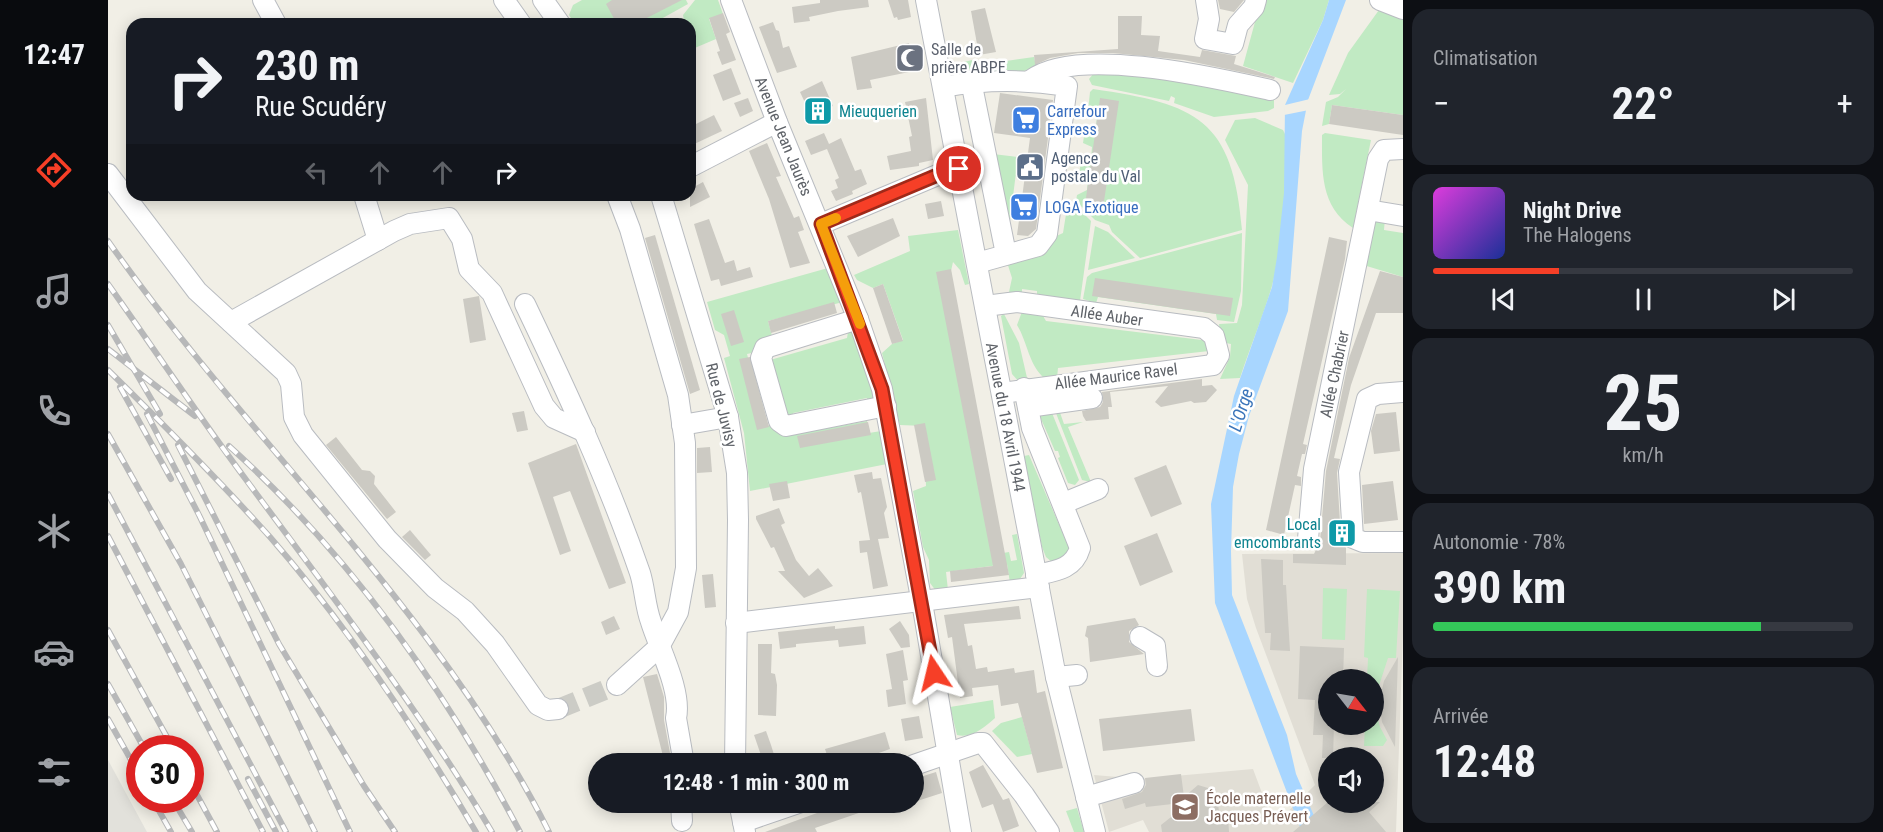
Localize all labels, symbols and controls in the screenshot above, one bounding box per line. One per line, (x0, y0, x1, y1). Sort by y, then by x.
text: 12:47 (23, 39, 85, 71)
place label: Salle de prière ABPE (931, 40, 1006, 77)
text: 230 m (255, 41, 360, 90)
icon: right (156, 42, 234, 120)
mosque icon: Salle de prière ABPE (894, 42, 926, 74)
text: Climatisation (1433, 46, 1538, 70)
street label: Avenue Jean Jaurès (751, 74, 816, 198)
text: 22° (1612, 77, 1675, 130)
text: − (1433, 84, 1450, 123)
text: + (1837, 84, 1853, 123)
text: Rue Scudéry (255, 91, 387, 123)
building icon: Mieuquerien (802, 95, 834, 127)
place label: Mieuquerien (839, 102, 917, 121)
place label: Carrefour Express (1047, 102, 1107, 139)
supermarket icon: Carrefour Express (1010, 104, 1042, 136)
pin (933, 143, 984, 194)
icon: directions (33, 149, 75, 191)
place label: Agence postale du Val (1051, 149, 1141, 186)
public building icon: Agence postale du Val (1014, 151, 1046, 183)
icon: arrive (942, 152, 975, 185)
icon: left (300, 156, 333, 189)
icon: ahead (363, 156, 396, 189)
icon: ahead (426, 156, 459, 189)
icon: right (489, 156, 522, 189)
supermarket icon: LOGA Exotique (1008, 191, 1040, 223)
place label: LOGA Exotique (1045, 198, 1139, 217)
text: Night Drive (1523, 198, 1621, 223)
text: The Halogens (1523, 223, 1632, 247)
icon: music (33, 270, 75, 312)
icon: previous (1487, 283, 1520, 316)
icon: pause (1627, 283, 1660, 316)
icon: next (1767, 283, 1800, 316)
street label: Allée Auber (1070, 301, 1144, 330)
street label: Allée Chabrier (1316, 329, 1353, 419)
street label: Avenue du 18 Avril 1944 (982, 341, 1029, 493)
text: 25 (1604, 358, 1682, 449)
street label: Allée Maurice Ravel (1053, 360, 1179, 393)
street label: Rue de Juvisy (702, 361, 741, 450)
water label: L'Orge (1224, 386, 1257, 434)
icon: phone (33, 390, 75, 432)
text: km/h (1622, 443, 1664, 467)
icon: climate (33, 510, 75, 552)
place label: Local emcombrants (1234, 515, 1321, 552)
building icon: Local emcombrants (1326, 517, 1358, 549)
text: Autonomie · 78% (1433, 530, 1565, 554)
text: 390 km (1433, 561, 1566, 614)
icon: car (33, 631, 75, 673)
position arrow (902, 641, 966, 705)
north arrow (1318, 669, 1384, 735)
map controls (1318, 669, 1384, 813)
text: Arrivée (1433, 704, 1489, 728)
speed limit sign: 30 (126, 735, 204, 813)
text: 12:48 (1433, 735, 1536, 788)
button: sound (1318, 747, 1384, 813)
icon: filters (33, 751, 75, 793)
text: 12:48 · 1 min · 300 m (663, 770, 849, 795)
place label: École maternelle Jacques Prévert (1206, 789, 1311, 826)
school or university icon: École maternelle Jacques Prévert (1169, 791, 1201, 823)

